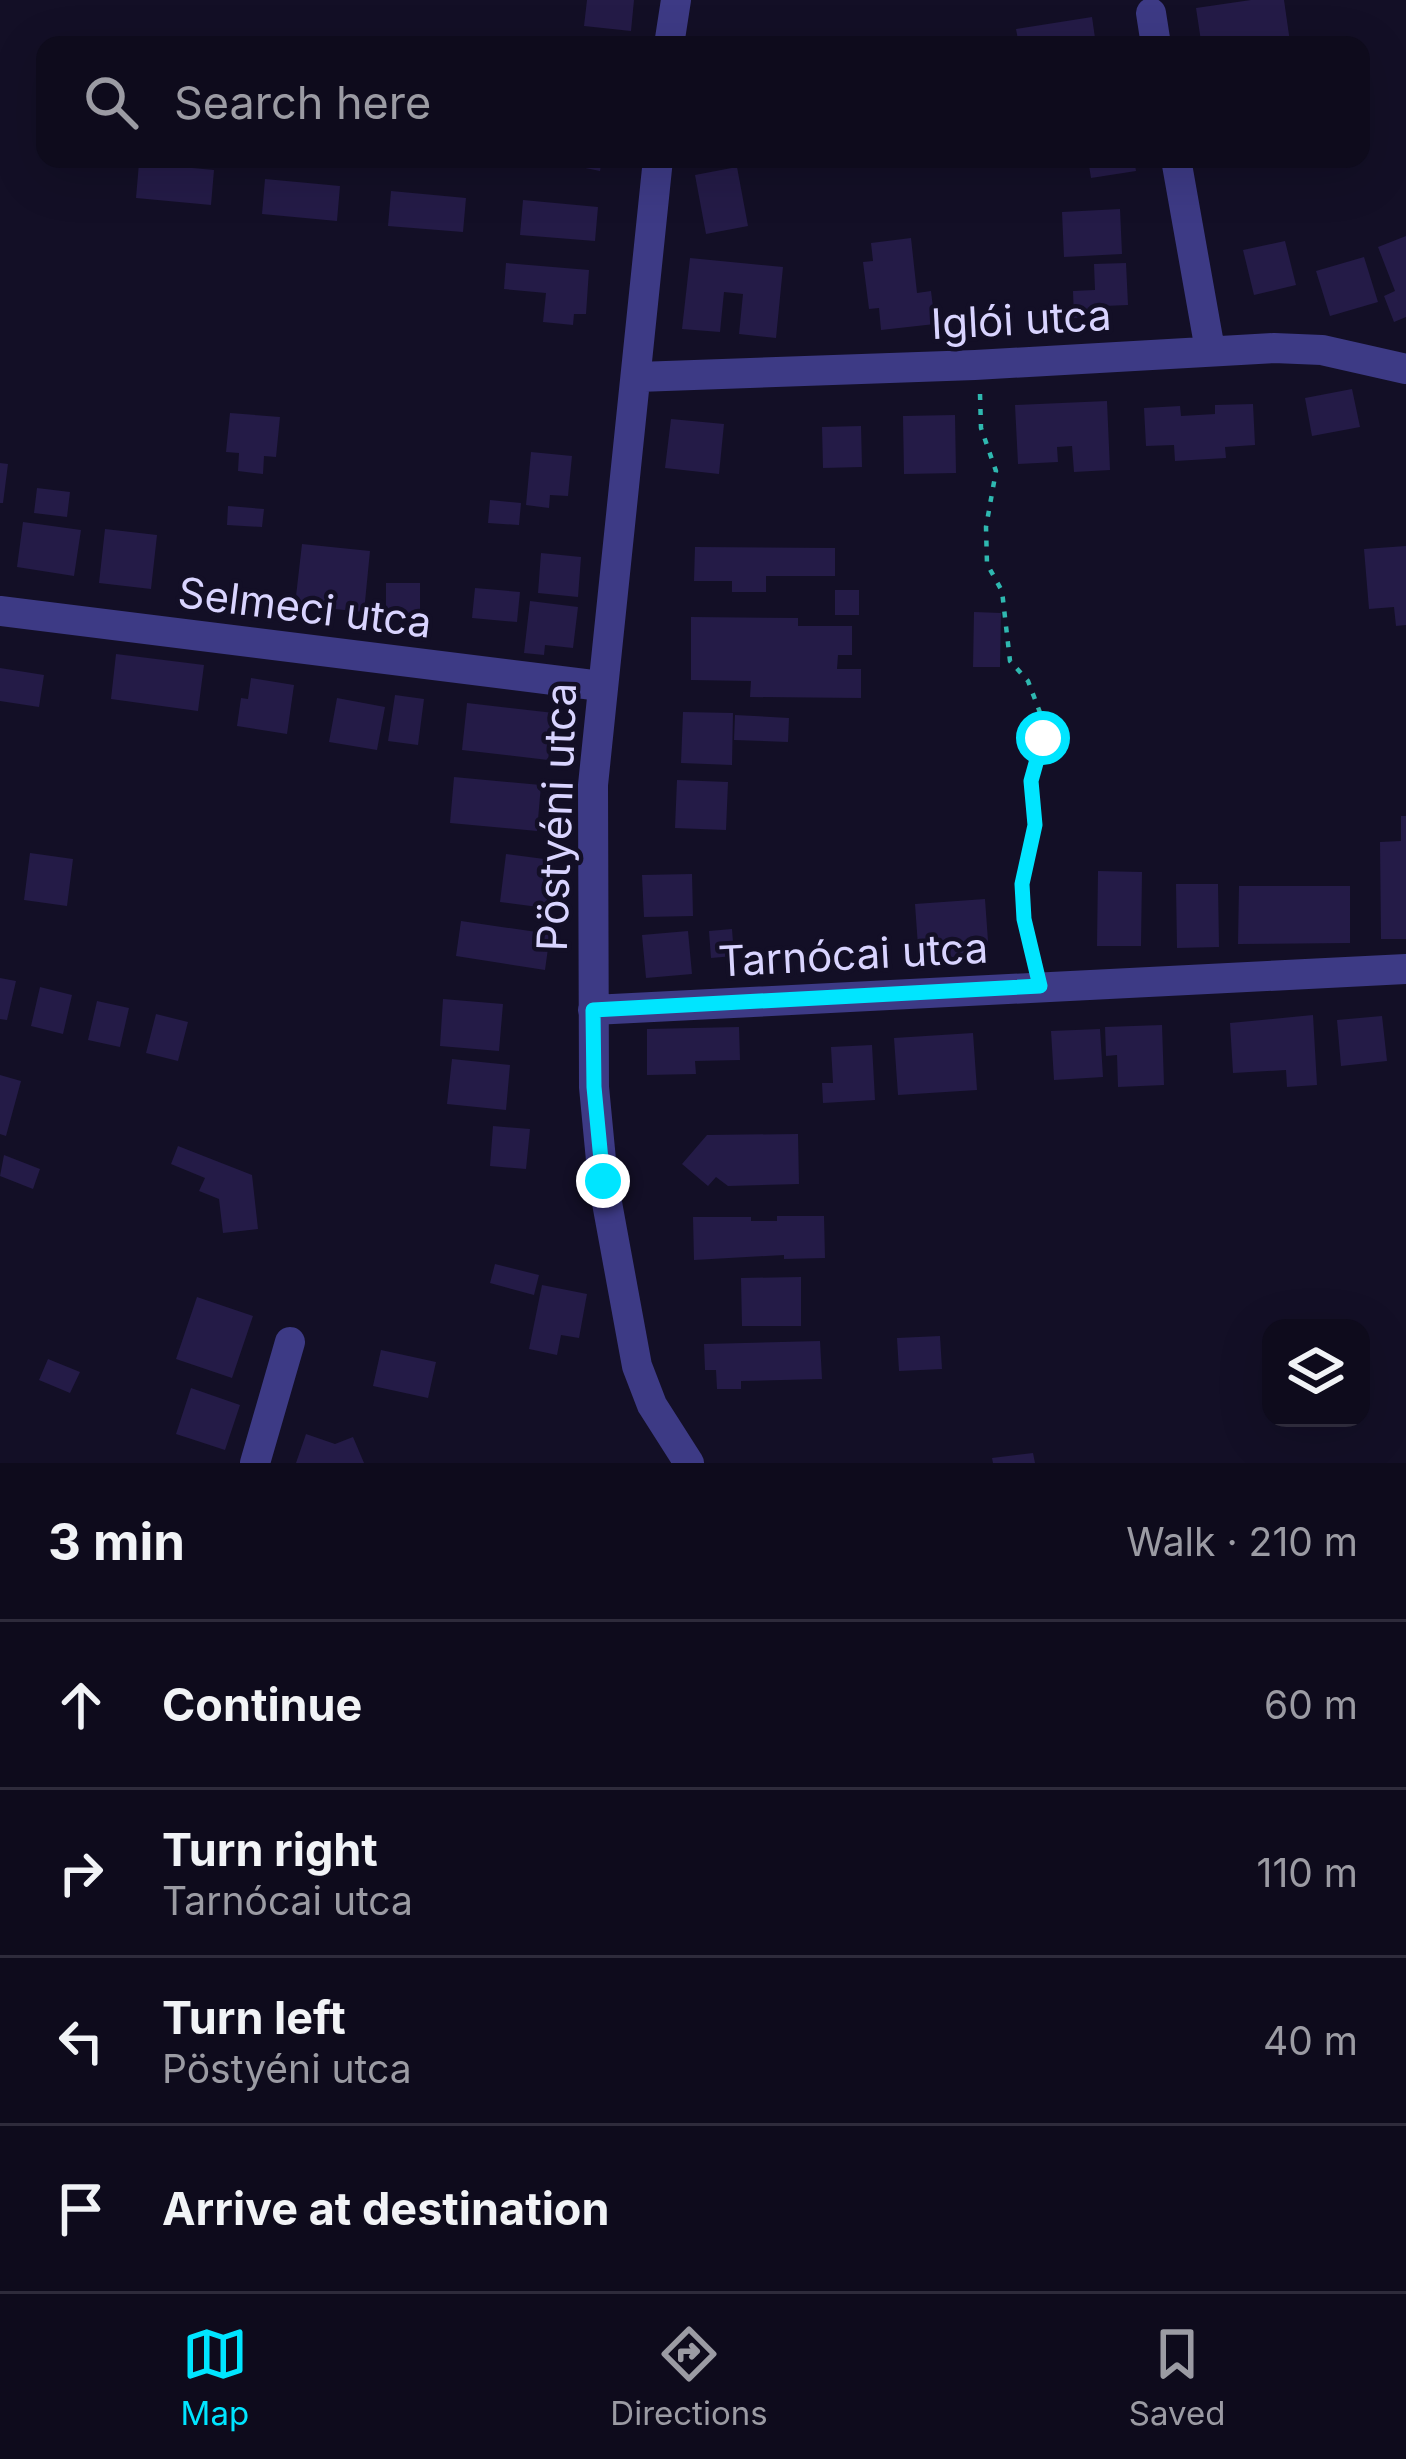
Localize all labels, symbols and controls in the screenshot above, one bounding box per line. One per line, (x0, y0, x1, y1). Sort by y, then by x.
search box (36, 36, 1370, 168)
icon: search (78, 69, 144, 135)
text: Search here (174, 75, 431, 130)
street label: Iglói utca (930, 289, 1112, 349)
street label: Selmeci utca (175, 566, 435, 648)
street label: Pöstyéni utca (526, 682, 586, 952)
route start (1016, 711, 1070, 765)
street label: Tarnócai utca (717, 921, 989, 987)
route end (576, 1154, 630, 1208)
map controls (1262, 1319, 1370, 1427)
button: layers (1262, 1319, 1370, 1427)
text: 3 min (48, 1511, 185, 1572)
text: Walk · 210 m (1126, 1518, 1358, 1565)
icon: ahead (48, 1672, 114, 1738)
text: Continue (162, 1677, 362, 1732)
text: 60 m (1264, 1681, 1358, 1728)
text: Turn right (162, 1822, 378, 1877)
icon: right (48, 1840, 114, 1906)
text: 110 m (1257, 1849, 1358, 1896)
text: Tarnócai utca (162, 1877, 413, 1924)
text: Turn left (162, 1990, 346, 2045)
icon: left (48, 2008, 114, 2074)
text: 40 m (1263, 2017, 1358, 2064)
text: Pöstyéni utca (162, 2045, 412, 2092)
icon: arrive (48, 2176, 114, 2242)
text: Arrive at destination (162, 2181, 609, 2236)
tab: Map (181, 2321, 249, 2433)
tab: Directions (610, 2321, 768, 2433)
tab: Saved (1129, 2321, 1225, 2433)

